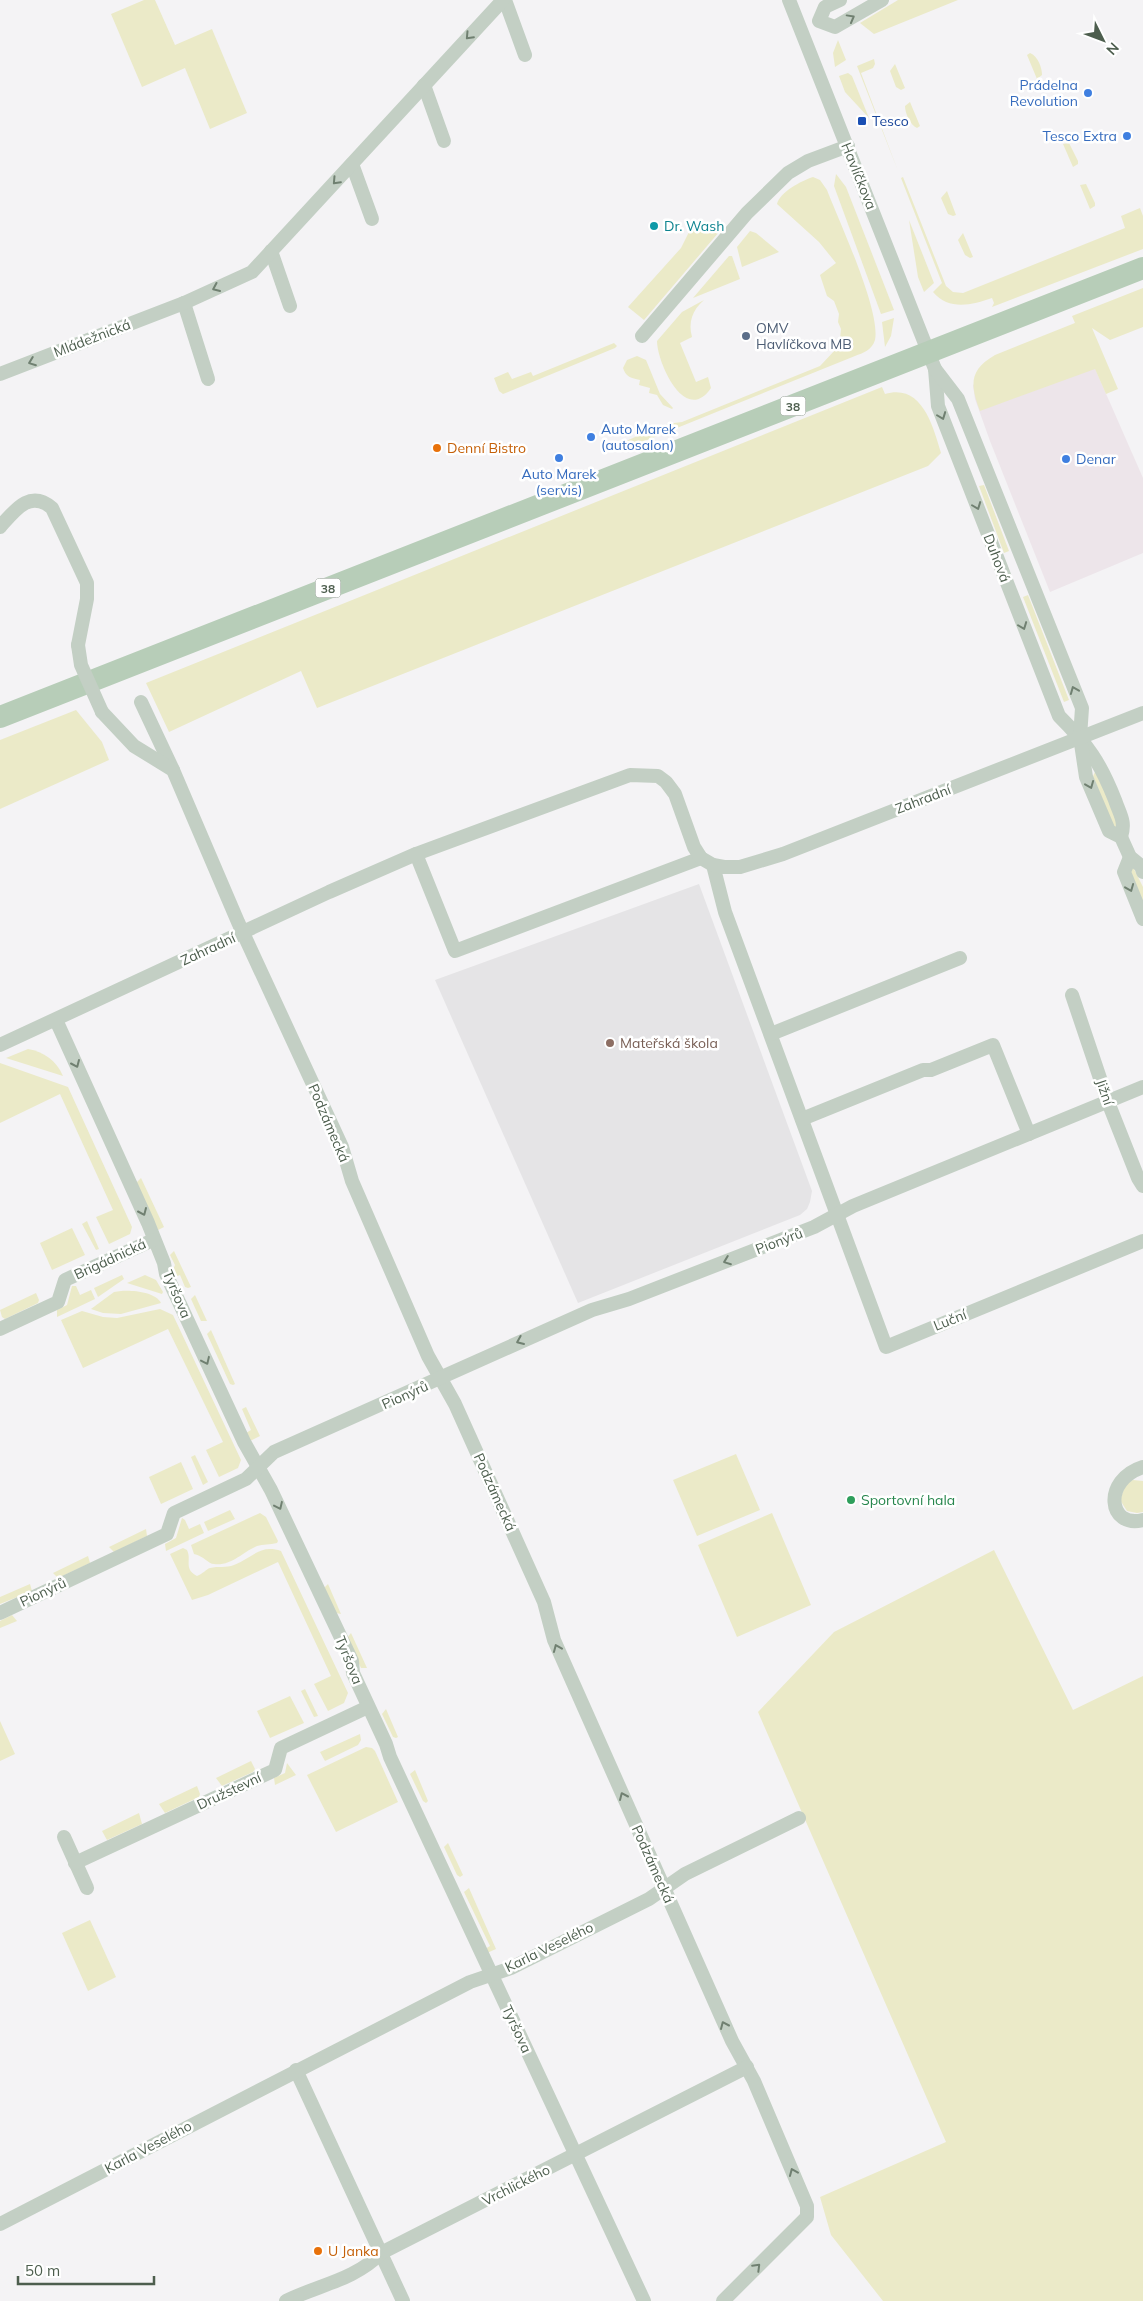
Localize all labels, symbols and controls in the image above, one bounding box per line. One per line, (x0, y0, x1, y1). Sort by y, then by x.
one-way arrow (846, 15, 855, 25)
north arrow (1078, 15, 1128, 65)
one-way arrow (466, 30, 475, 39)
text: N (1102, 39, 1123, 59)
place label: Prádelna Revolution (1010, 76, 1078, 110)
marker: Prádelna Revolution (1082, 87, 1094, 99)
place label: Tesco (872, 112, 909, 130)
marker: Tesco (856, 115, 868, 127)
place label: Tesco Extra (1043, 127, 1117, 145)
marker: Tesco Extra (1121, 130, 1133, 142)
street label: Havlíčkova (837, 140, 881, 212)
one-way arrow (333, 176, 342, 185)
place label: Dr. Wash (664, 217, 724, 235)
marker: Dr. Wash (648, 220, 660, 232)
one-way arrow (212, 282, 221, 292)
street label: Mládežnická (51, 315, 133, 361)
place label: OMV Havlíčkova MB (756, 319, 852, 353)
marker: OMV Havlíčkova MB (740, 330, 752, 342)
one-way arrow (28, 355, 37, 366)
road number: 38 (780, 396, 806, 416)
one-way arrow (936, 411, 946, 420)
place label: Auto Marek (autosalon) (601, 420, 677, 454)
marker: Auto Marek (autosalon) (585, 431, 597, 443)
place label: Denní Bistro (447, 439, 526, 457)
marker: Denní Bistro (431, 442, 443, 454)
place label: Denar (1076, 450, 1117, 468)
marker: Auto Marek (servis) (553, 452, 565, 464)
marker: Denar (1060, 453, 1072, 465)
place label: Auto Marek (servis) (521, 465, 597, 499)
one-way arrow (971, 502, 981, 510)
street label: Duhová (980, 531, 1014, 585)
road number: 38 (316, 578, 340, 598)
one-way arrow (1017, 621, 1027, 629)
one-way arrow (1070, 686, 1081, 695)
street label: Zahradní (893, 780, 954, 818)
one-way arrow (1083, 780, 1094, 789)
one-way arrow (1124, 883, 1135, 892)
street label: Zahradní (178, 928, 239, 969)
place label: Mateřská škola (620, 1034, 718, 1052)
marker: Mateřská škola (604, 1037, 616, 1049)
one-way arrow (69, 1059, 80, 1068)
street label: Jižní (1092, 1076, 1118, 1108)
street label: Podzámecká (304, 1081, 354, 1165)
one-way arrow (137, 1207, 147, 1216)
street label: Pionýrů (753, 1224, 805, 1258)
street label: Brigádnická (71, 1235, 149, 1283)
one-way arrow (723, 1255, 732, 1265)
street label: Tyršova (159, 1267, 195, 1321)
street label: Luční (931, 1305, 970, 1335)
one-way arrow (516, 1334, 525, 1345)
one-way arrow (200, 1356, 211, 1365)
street label: Pionýrů (379, 1377, 431, 1413)
street label: Podzámecká (470, 1450, 520, 1534)
place label: Sportovní hala (861, 1491, 955, 1509)
marker: Sportovní hala (845, 1494, 857, 1506)
one-way arrow (273, 1501, 284, 1510)
street label: Pionýrů (17, 1573, 69, 1611)
street label: Tyršova (331, 1633, 367, 1687)
one-way arrow (553, 1644, 563, 1652)
street label: Družstevní (194, 1768, 265, 1814)
one-way arrow (618, 1792, 629, 1801)
street label: Podzámecká (628, 1822, 678, 1906)
street label: Karla Veselého (502, 1918, 596, 1976)
street label: Tyršova (498, 2002, 536, 2056)
one-way arrow (720, 2021, 731, 2030)
street label: Karla Veselého (101, 2117, 195, 2177)
street label: Vrchlického (479, 2160, 553, 2210)
one-way arrow (788, 2168, 799, 2177)
place label: U Janka (328, 2242, 379, 2260)
marker: U Janka (312, 2245, 324, 2257)
scale bar (18, 2254, 154, 2286)
text: 50 m (25, 2261, 60, 2280)
one-way arrow (752, 2264, 761, 2273)

